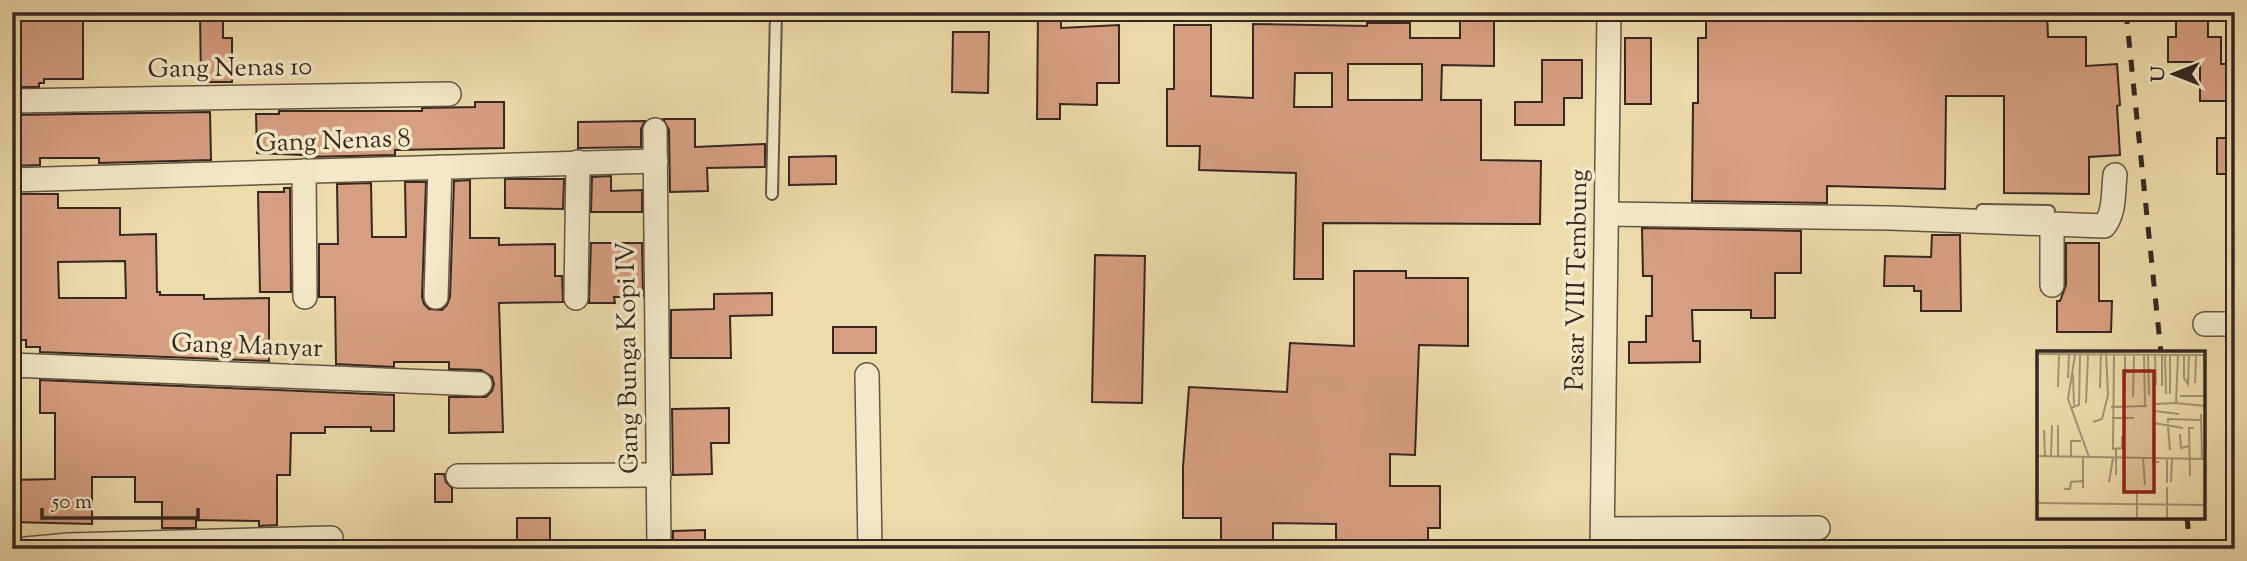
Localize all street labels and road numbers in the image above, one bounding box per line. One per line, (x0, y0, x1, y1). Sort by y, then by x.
street label: Gang Nenas 10 (147, 49, 313, 89)
street label: Gang Nenas 8 (255, 121, 411, 163)
street label: Pasar VIII Tembung (1558, 169, 1598, 391)
street label: Gang Bunga Kopi IV (608, 242, 650, 474)
street label: Gang Manyar (171, 326, 324, 368)

